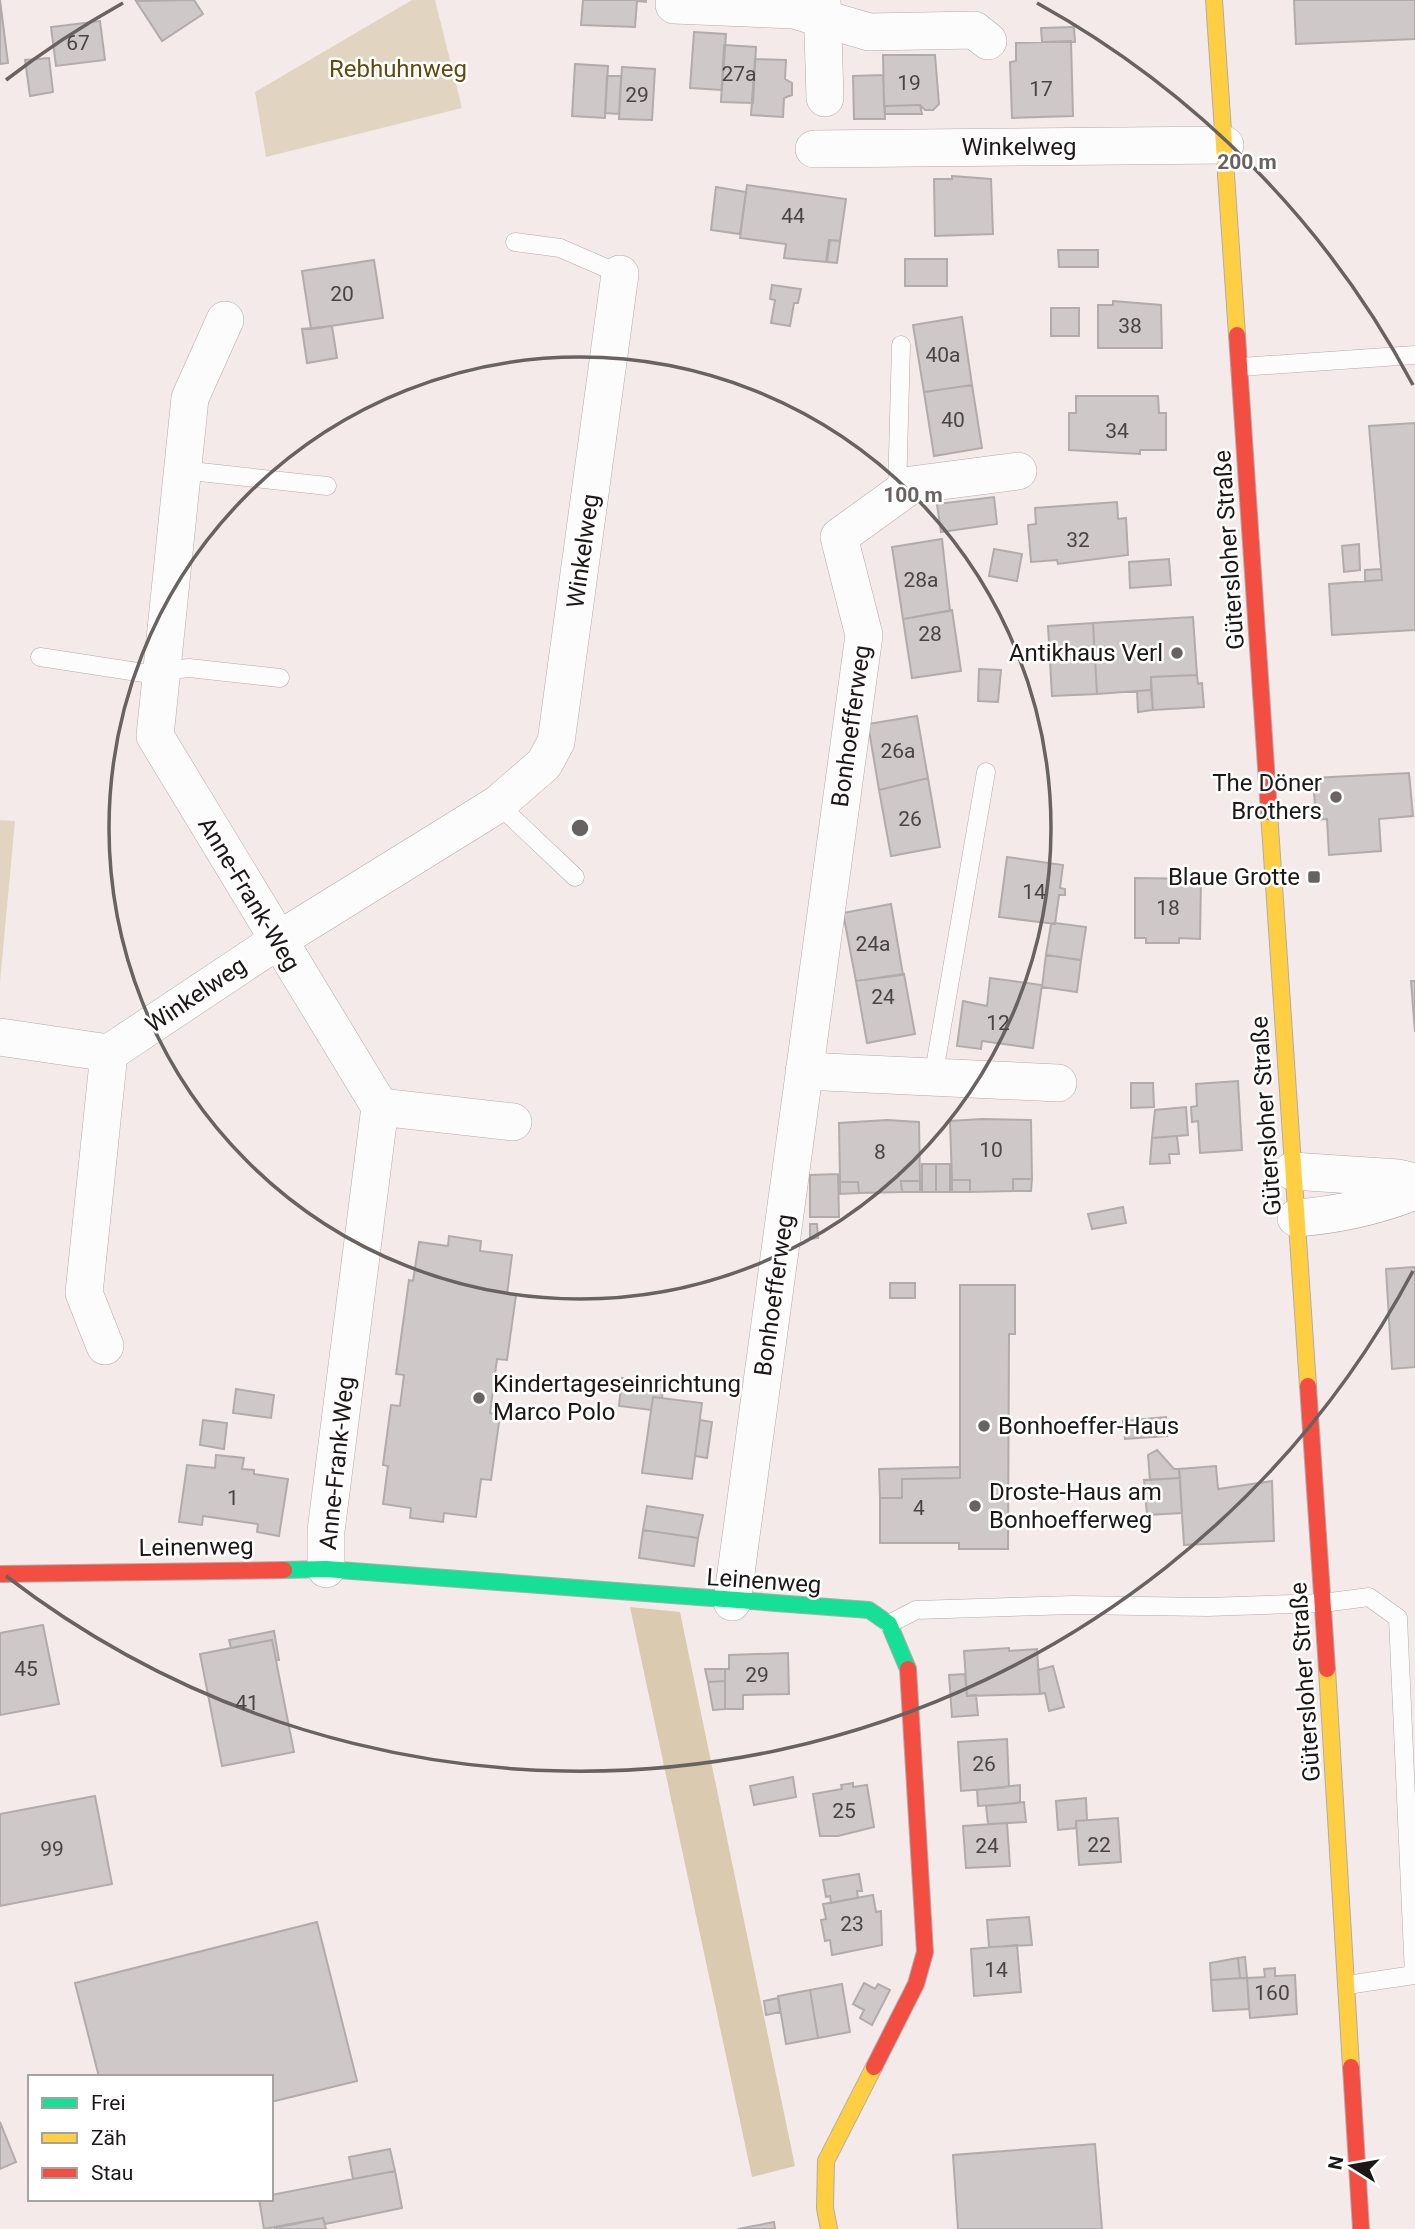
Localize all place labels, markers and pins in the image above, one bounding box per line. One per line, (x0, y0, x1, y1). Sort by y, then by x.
place label: Antikhaus Verl (1009, 639, 1163, 667)
marker: Antikhaus Verl (1169, 645, 1185, 661)
place label: The Döner Brothers (1212, 769, 1322, 825)
marker: The Döner Brothers (1328, 789, 1344, 805)
centre of rings (568, 816, 592, 840)
place label: Blaue Grotte (1168, 863, 1300, 891)
marker: Blaue Grotte (1306, 869, 1322, 885)
place label: Kindertageseinrichtung Marco Polo (493, 1370, 741, 1426)
marker: Kindertageseinrichtung Marco Polo (471, 1390, 487, 1406)
place label: Bonhoeffer-Haus (998, 1412, 1179, 1440)
marker: Bonhoeffer-Haus (976, 1418, 992, 1434)
place label: Droste-Haus am Bonhoefferweg (989, 1478, 1162, 1534)
marker: Droste-Haus am Bonhoefferweg (967, 1498, 983, 1514)

